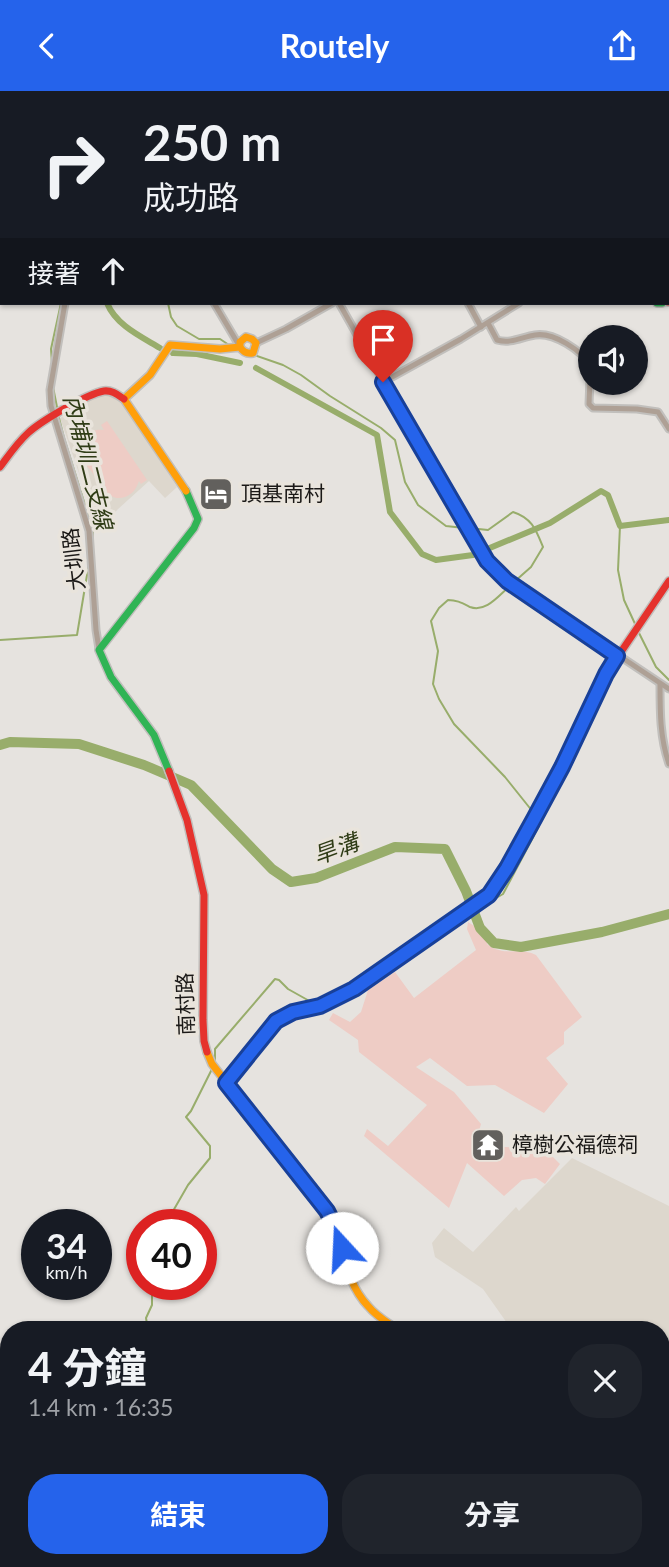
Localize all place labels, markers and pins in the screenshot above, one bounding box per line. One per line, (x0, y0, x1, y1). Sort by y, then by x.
pin (353, 310, 413, 382)
hotel icon: 頂基南村 (197, 475, 235, 513)
place label: 頂基南村 (241, 480, 325, 505)
temple icon: 樟樹公福德祠 (469, 1126, 507, 1164)
place label: 樟樹公福德祠 (512, 1131, 638, 1156)

